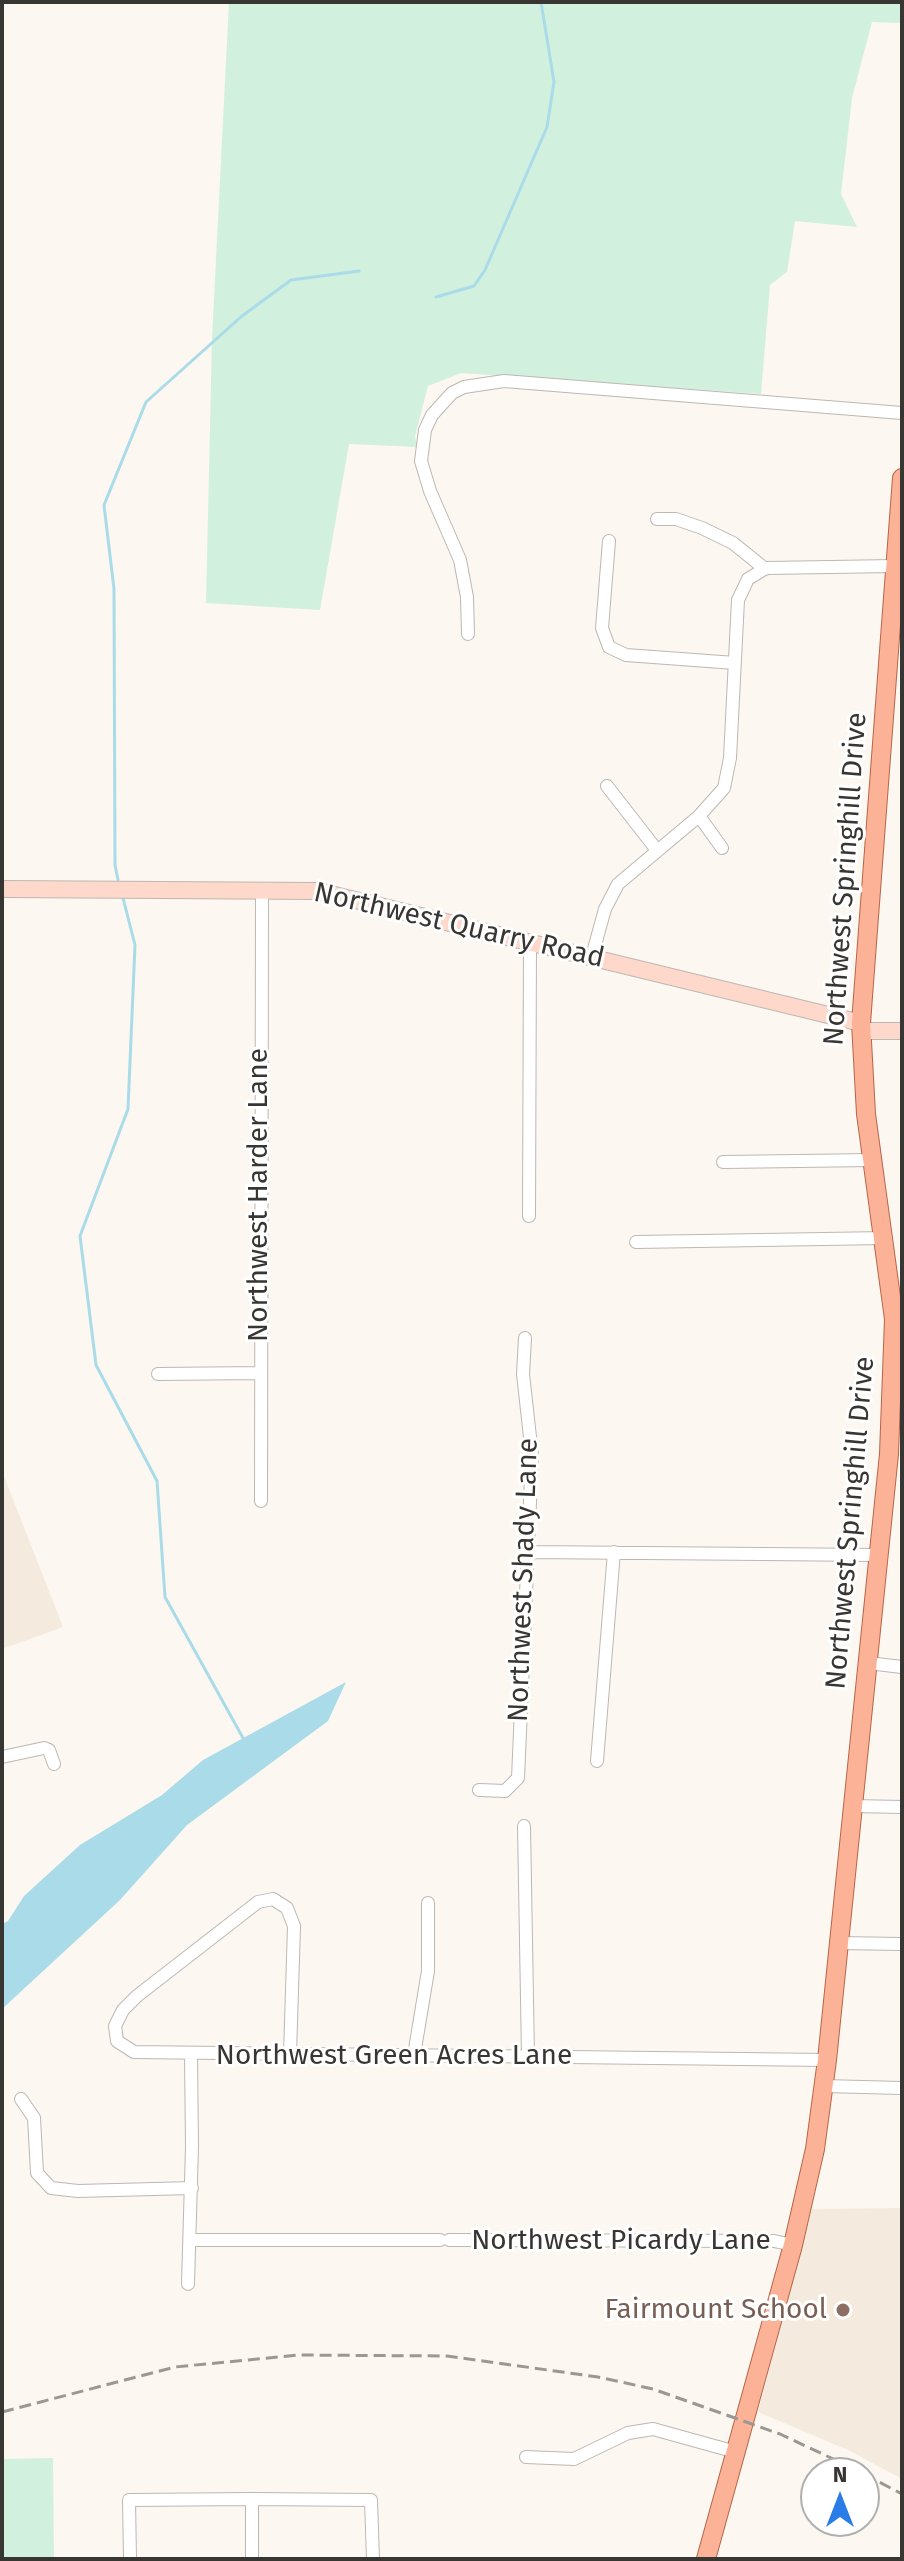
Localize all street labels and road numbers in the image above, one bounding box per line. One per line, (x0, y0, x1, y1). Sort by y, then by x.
street label: Northwest Springhill Drive (818, 711, 874, 1047)
street label: Northwest Quarry Road (311, 876, 607, 976)
street label: Northwest Harder Lane (242, 1048, 276, 1342)
street label: Northwest Springhill Drive (820, 1355, 882, 1691)
street label: Northwest Shady Lane (502, 1437, 546, 1723)
street label: Northwest Green Acres Lane (216, 2039, 572, 2073)
street label: Northwest Picardy Lane (471, 2224, 771, 2258)

